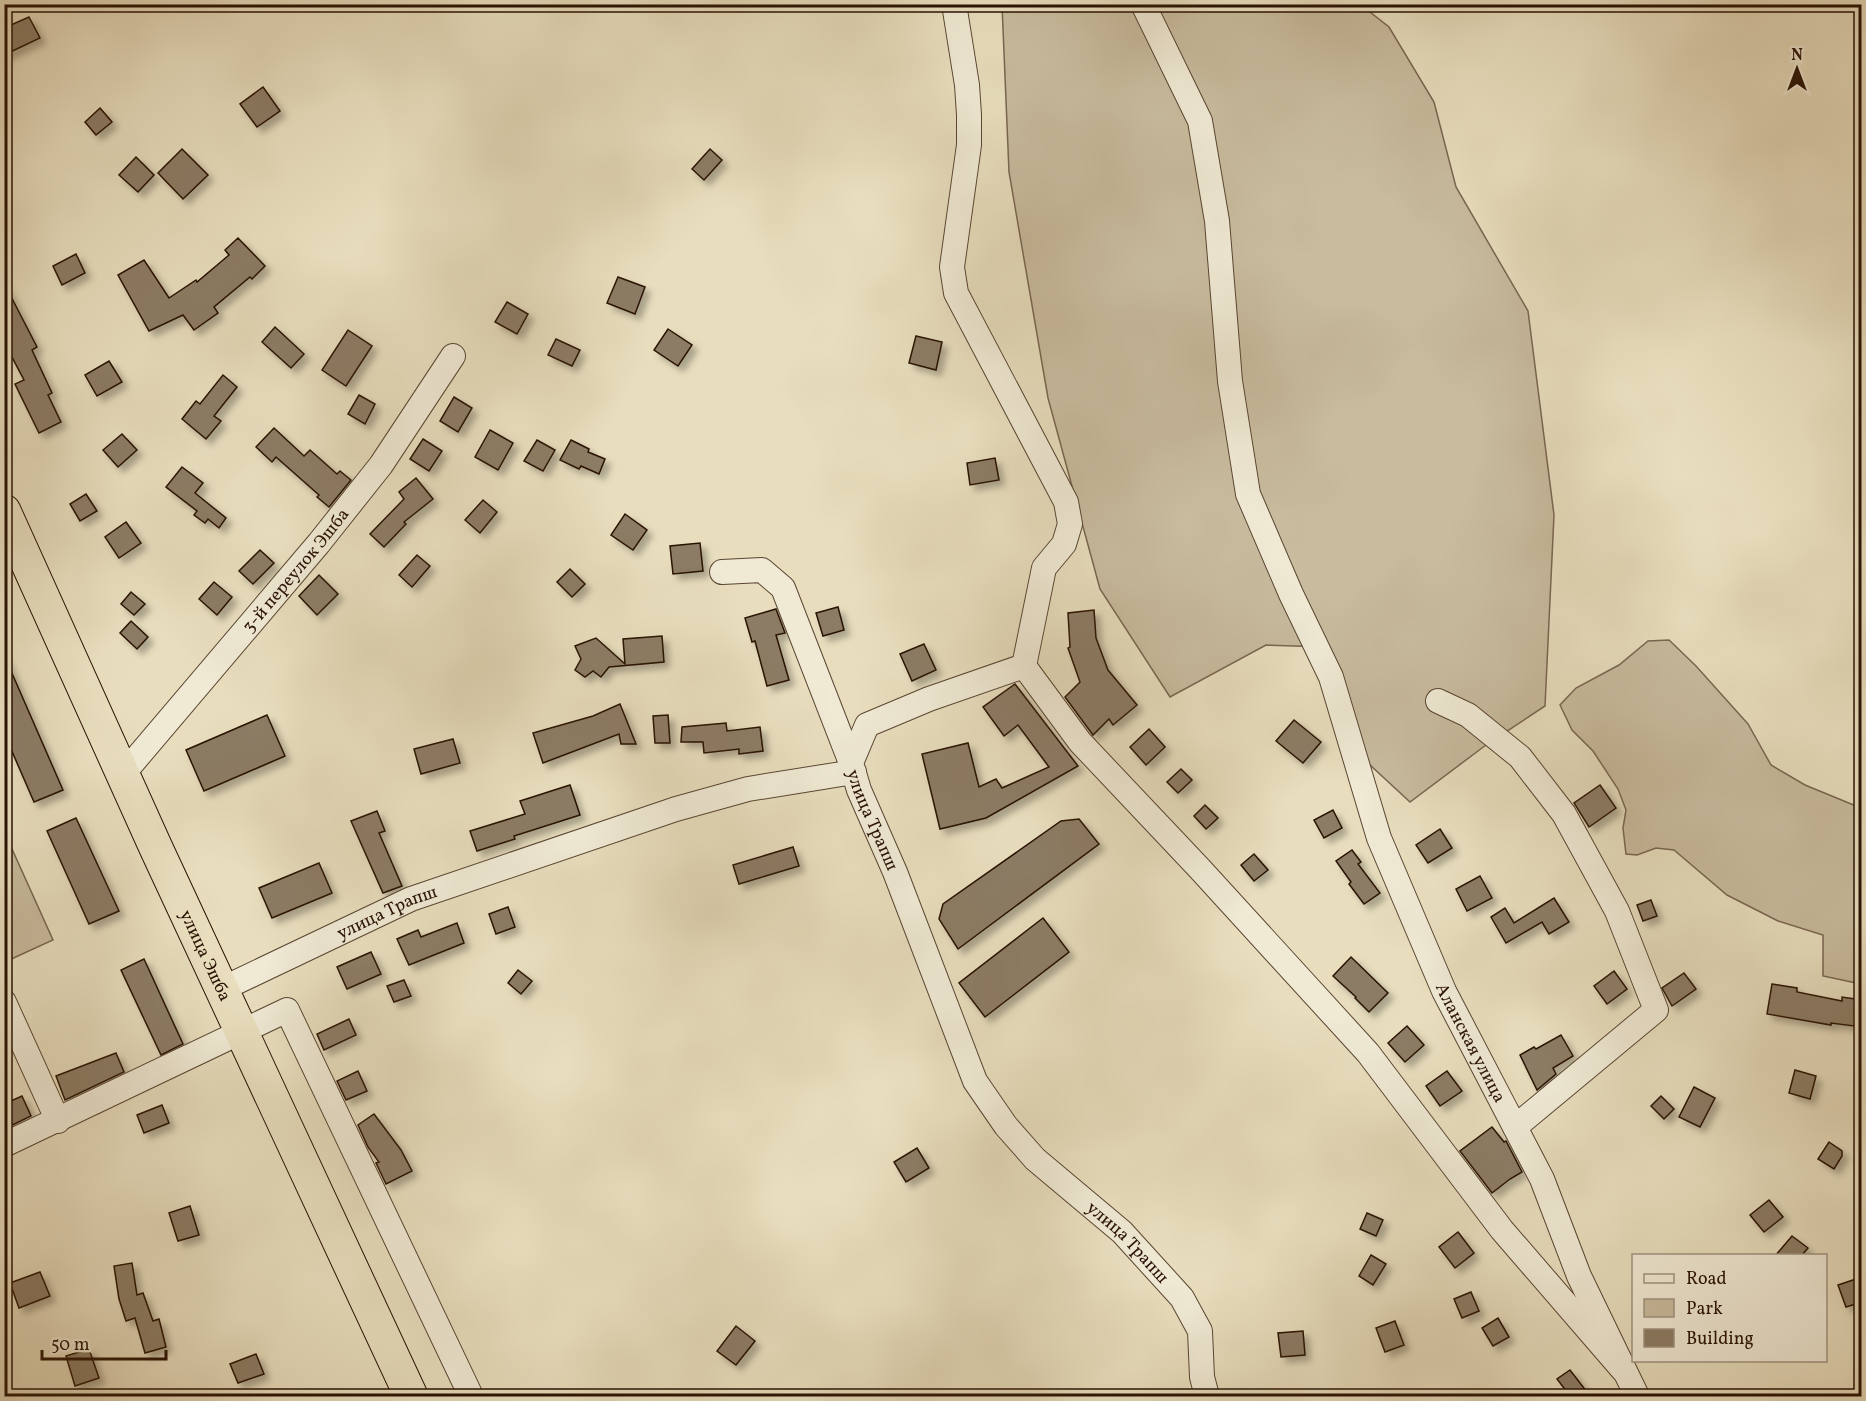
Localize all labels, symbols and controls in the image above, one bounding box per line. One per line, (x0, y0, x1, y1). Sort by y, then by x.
north arrow (1767, 39, 1827, 99)
text: N (1791, 45, 1803, 67)
street label: 3-й переулок Эшба (237, 503, 356, 639)
street label: улица Трапш (840, 767, 904, 875)
street label: улица Трапш (333, 880, 441, 947)
street label: улица Эшба (172, 906, 237, 1006)
street label: Аланская улица (1428, 980, 1511, 1108)
street label: улица Трапш (1080, 1196, 1174, 1290)
legend (1632, 1254, 1827, 1362)
text: Road (1686, 1267, 1727, 1292)
text: Park (1686, 1297, 1723, 1322)
scale bar (42, 1323, 166, 1361)
text: Building (1686, 1327, 1754, 1352)
text: 50 m (51, 1333, 90, 1358)

